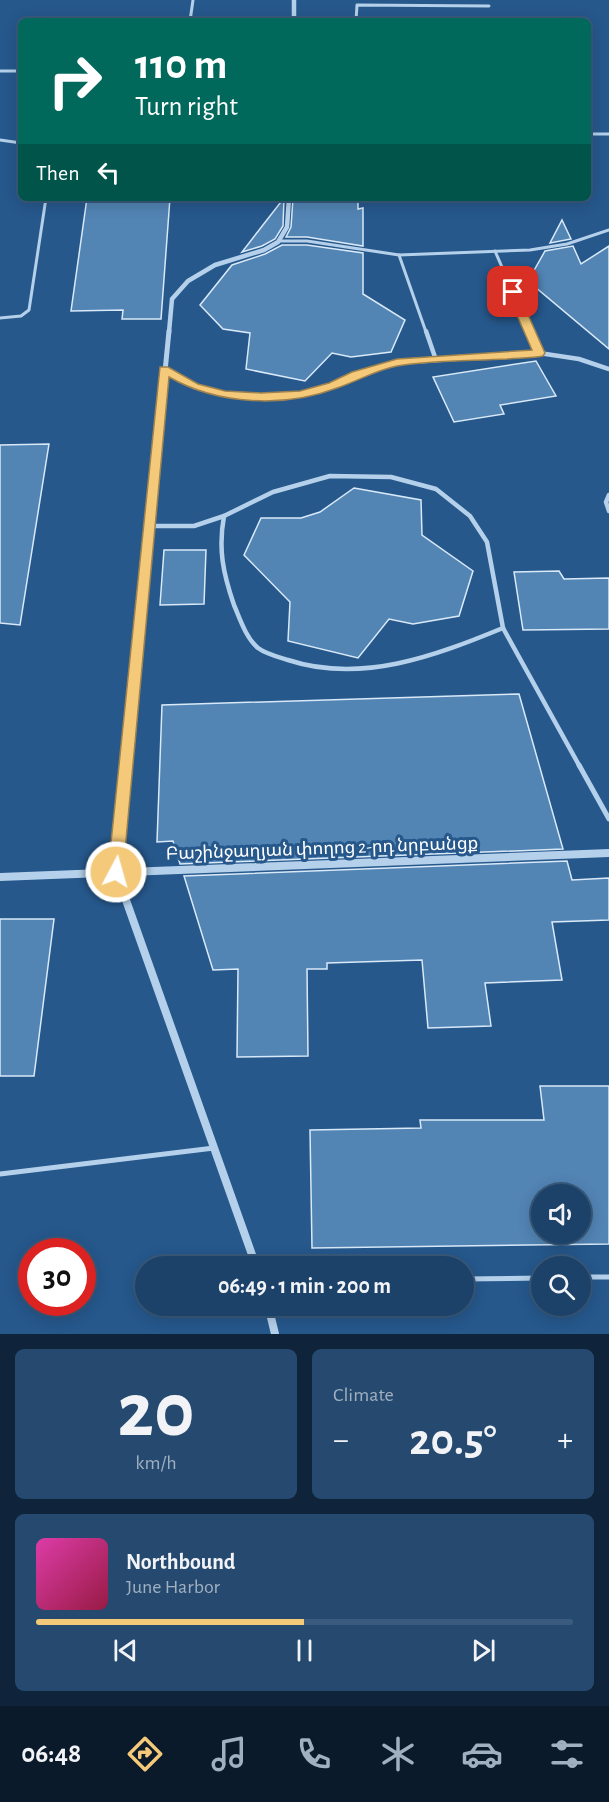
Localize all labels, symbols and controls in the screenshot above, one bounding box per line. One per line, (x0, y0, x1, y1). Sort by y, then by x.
icon: right (36, 42, 114, 120)
text: 110 m (135, 44, 227, 86)
text: Turn right (135, 93, 238, 120)
icon: left (92, 156, 125, 189)
text: Then (36, 162, 80, 184)
pin (487, 266, 538, 317)
icon: arrive (496, 275, 529, 308)
street label: Բաշինջաղյան փողոց 2-րդ նրբանցք (165, 835, 479, 863)
position arrow (84, 840, 148, 904)
map controls (531, 1184, 591, 1316)
button: sound (531, 1184, 591, 1244)
speed limit sign: 30 (18, 1238, 96, 1316)
button: search (531, 1256, 591, 1316)
text: 06:49 · 1 min · 200 m (218, 1275, 391, 1297)
text: 20 (117, 1373, 195, 1451)
text: Climate (333, 1385, 394, 1405)
text: 20.5° (409, 1418, 497, 1463)
text: − (333, 1424, 349, 1457)
text: + (557, 1424, 573, 1457)
text: km/h (135, 1453, 177, 1473)
text: Northbound (126, 1551, 235, 1573)
text: June Harbor (126, 1577, 220, 1597)
icon: previous (109, 1634, 142, 1667)
icon: pause (288, 1634, 321, 1667)
icon: next (467, 1634, 500, 1667)
icon: directions (124, 1733, 166, 1775)
icon: music (208, 1733, 250, 1775)
icon: phone (293, 1733, 335, 1775)
icon: climate (377, 1733, 419, 1775)
icon: car (461, 1733, 503, 1775)
icon: filters (546, 1733, 588, 1775)
text: 06:48 (21, 1740, 81, 1767)

